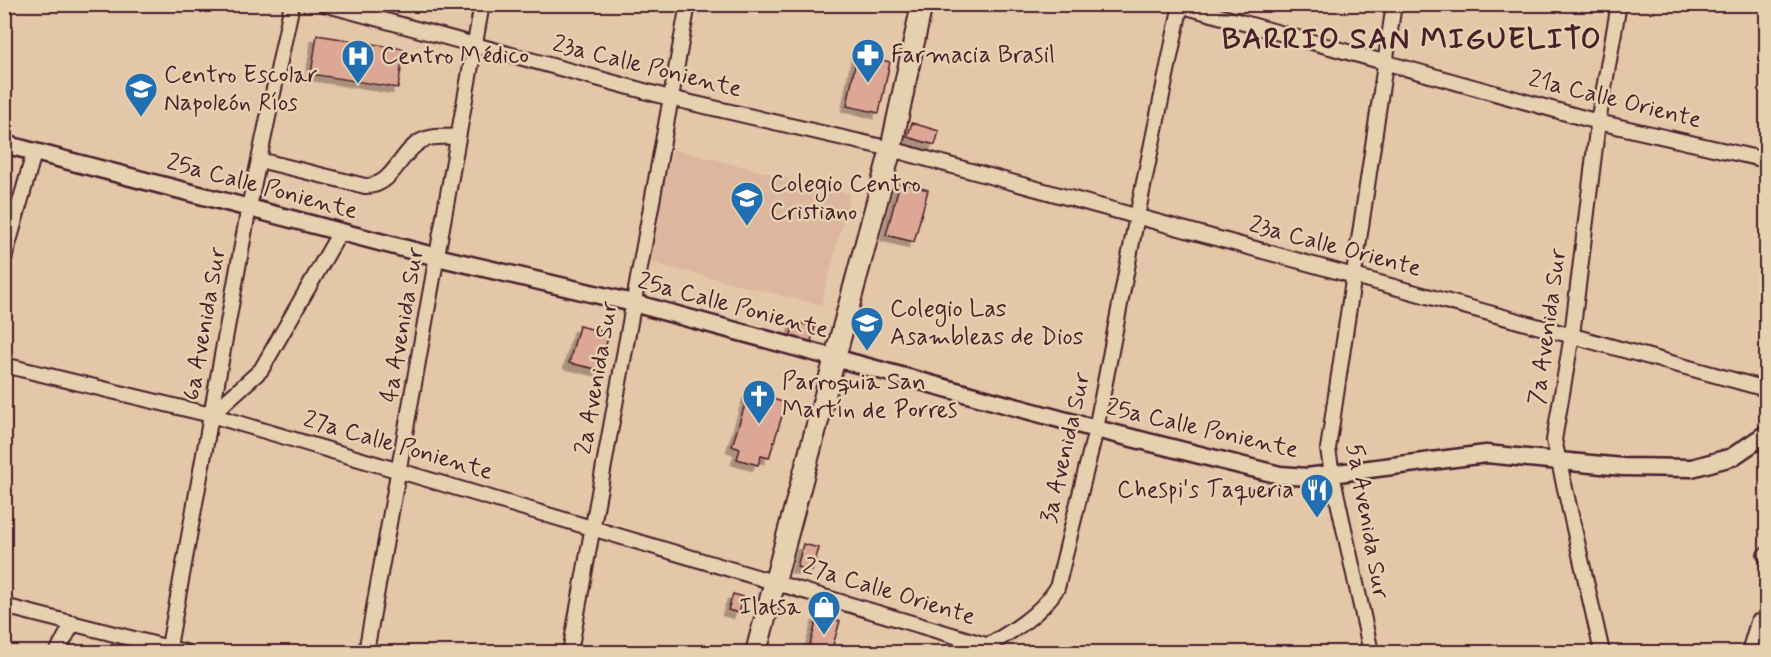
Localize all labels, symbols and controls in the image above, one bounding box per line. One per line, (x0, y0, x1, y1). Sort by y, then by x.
district label: BARRIO SAN MIGUELITO (1222, 20, 1602, 59)
street label: 23a Calle Poniente (549, 29, 745, 106)
pharmacy icon: Farmacia Brasil (850, 37, 886, 84)
hospital icon: Centro Médico (340, 38, 376, 85)
place label: Farmacia Brasil (891, 40, 1055, 71)
place label: Centro Médico (381, 41, 529, 72)
place label: Centro Escolar Napoleón Ríos (164, 60, 318, 119)
street label: 21a Calle Oriente (1525, 64, 1705, 136)
school or university icon: Centro Escolar Napoleón Ríos (123, 71, 159, 118)
street label: 25a Calle Poniente (163, 147, 361, 227)
place label: Colegio Centro Cristiano (770, 169, 921, 228)
school or university icon: Colegio Centro Cristiano (729, 180, 765, 227)
street label: 23a Calle Oriente (1246, 209, 1425, 285)
street label: 6a Avenida Sur (176, 245, 234, 403)
street label: 4a Avenida Sur (374, 245, 432, 405)
street label: 7a Avenida Sur (1522, 247, 1574, 407)
street label: 25a Calle Poniente (634, 266, 832, 346)
place label: Colegio Las Asambleas de Dios (890, 294, 1084, 353)
street label: 2a Avenida Sur (568, 299, 626, 457)
school or university icon: Colegio Las Asambleas de Dios (849, 305, 885, 352)
place label: Parroquia San Martín de Porres (782, 367, 957, 426)
street label: 3a Avenida Sur (1034, 370, 1098, 526)
church icon: Parroquia San Martín de Porres (741, 378, 777, 425)
street label: 25a Calle Poniente (1103, 392, 1301, 466)
street label: 27a Calle Poniente (300, 404, 496, 488)
street label: 5a Avenida Sur (1338, 441, 1396, 601)
restaurant icon: Chespi's Taqueria (1299, 472, 1335, 519)
place label: Chespi's Taqueria (1117, 475, 1294, 506)
street label: 27a Calle Oriente (799, 551, 979, 633)
shop icon: Ilatsa (806, 589, 842, 636)
place label: Ilatsa (739, 592, 802, 623)

